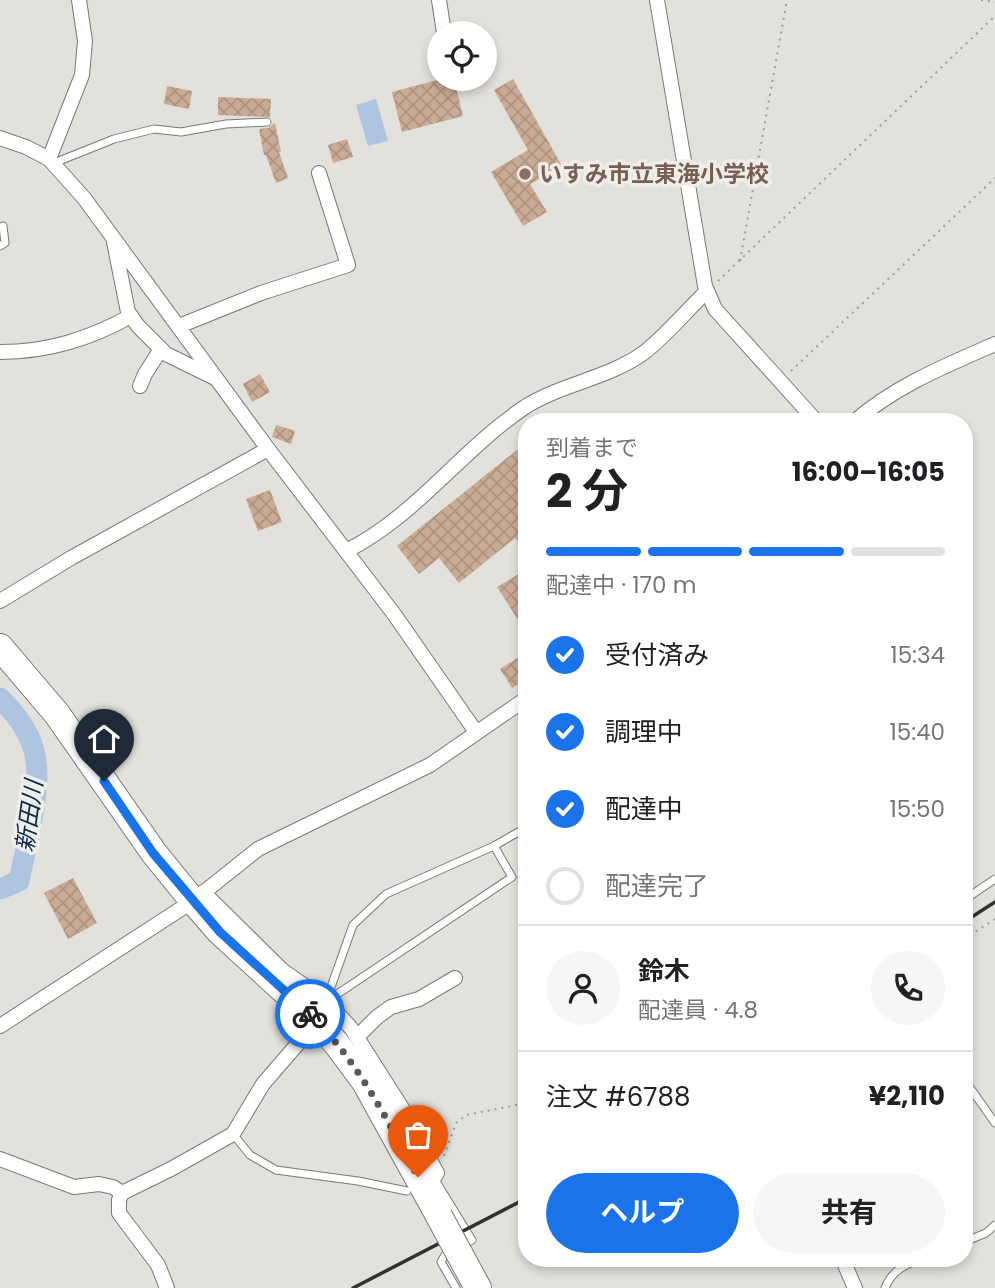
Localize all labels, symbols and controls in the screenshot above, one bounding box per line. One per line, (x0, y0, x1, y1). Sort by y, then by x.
map controls (427, 21, 497, 91)
button: locate (427, 21, 497, 91)
place label: いすみ市立東海小学校 (539, 158, 769, 190)
marker: いすみ市立東海小学校 (517, 166, 533, 182)
text: 到着まで (546, 432, 638, 464)
text: 16:00–16:05 (792, 454, 945, 490)
text: 2 分 (546, 459, 628, 523)
text: 配達中 · 170 m (546, 569, 696, 601)
icon: check (546, 636, 584, 674)
text: 受付済み (605, 637, 709, 673)
text: 15:34 (890, 639, 945, 671)
pin (74, 709, 134, 781)
icon: check (546, 713, 584, 751)
text: 調理中 (605, 714, 683, 750)
text: 15:40 (889, 716, 945, 748)
icon: home (85, 720, 123, 758)
water label: 新田川 (8, 775, 51, 854)
icon: check (546, 790, 584, 828)
text: 配達中 (605, 791, 683, 827)
text: 15:50 (889, 793, 945, 825)
text: 配達完了 (605, 868, 709, 904)
button: person (546, 951, 620, 1025)
button: phone (871, 951, 945, 1025)
text: 鈴木 (638, 953, 690, 989)
courier (275, 979, 345, 1049)
text: 配達員 · 4.8 (638, 994, 758, 1026)
icon: bike (291, 995, 329, 1033)
text: ¥2,110 (869, 1078, 945, 1114)
text: 注文 #6788 (546, 1079, 690, 1115)
pin (388, 1105, 448, 1177)
icon: bag (399, 1116, 437, 1154)
button: ヘルプ (546, 1173, 739, 1253)
button: 共有 (753, 1173, 945, 1253)

